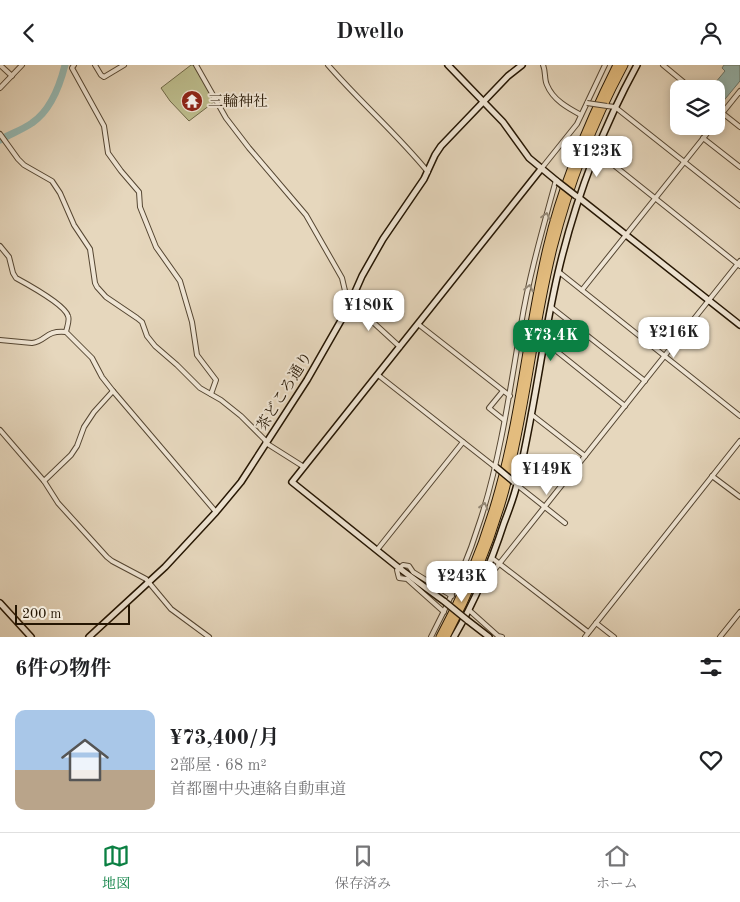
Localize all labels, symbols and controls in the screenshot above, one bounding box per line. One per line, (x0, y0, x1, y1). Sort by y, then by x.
icon: back (15, 19, 43, 47)
icon: person (697, 19, 725, 47)
text: Dwello (336, 21, 404, 43)
map controls (670, 80, 725, 135)
button: layers (670, 80, 725, 135)
temple icon: 三輪神社 (180, 89, 204, 113)
place label: 三輪神社 (208, 93, 268, 110)
pin: ¥123K (562, 135, 632, 178)
text: ¥123K (572, 144, 622, 160)
one-way arrow (540, 212, 551, 221)
one-way arrow (523, 284, 533, 292)
pin: ¥180K (334, 289, 404, 332)
text: ¥180K (344, 298, 394, 314)
pin: ¥216K (639, 317, 709, 359)
pin: ¥73.4K (510, 319, 592, 362)
text: ¥216K (649, 325, 699, 341)
text: ¥73.4K (524, 328, 578, 344)
street label: 茶どころ通り (253, 349, 315, 434)
pin: ¥149K (512, 453, 582, 496)
text: ¥149K (522, 462, 572, 478)
one-way arrow (479, 503, 489, 511)
pin: ¥243K (427, 561, 497, 603)
text: ¥243K (437, 569, 487, 585)
scale bar (15, 602, 130, 625)
text: 200 m (22, 607, 61, 621)
icon: filters (697, 653, 725, 681)
text: 6件の物件 (15, 659, 111, 680)
text: ¥73,400/月 (170, 728, 279, 749)
icon: home (55, 730, 115, 790)
icon: heart (697, 746, 725, 774)
text: 2部屋 · 68 m² (170, 758, 267, 774)
text: 首都圏中央連絡自動車道 (170, 782, 346, 798)
tab: 地図 (102, 842, 130, 893)
tab: 保存済み (335, 842, 391, 893)
tab: ホーム (596, 842, 638, 893)

